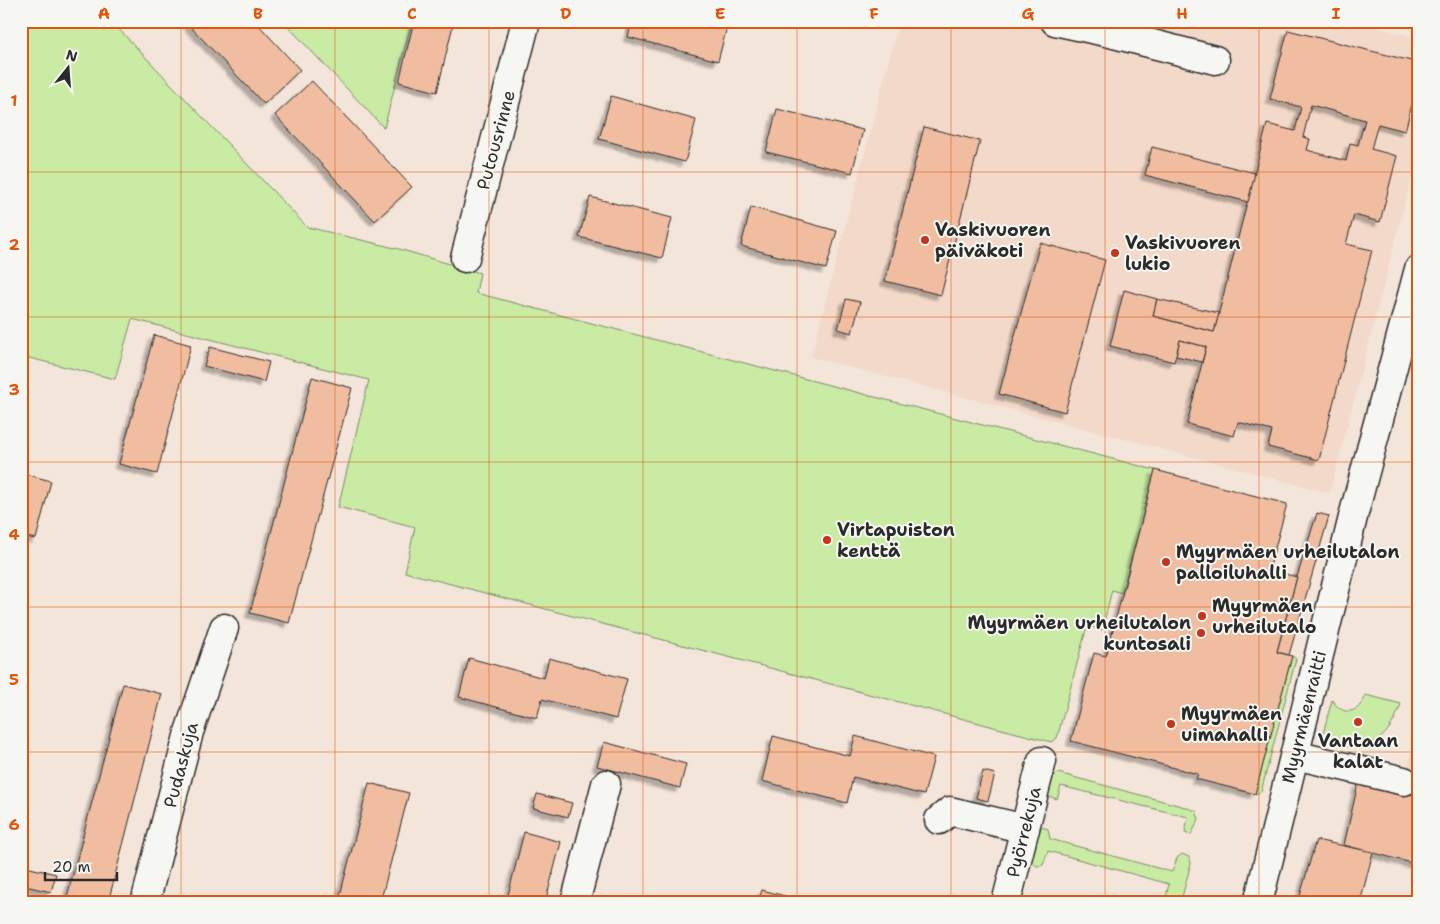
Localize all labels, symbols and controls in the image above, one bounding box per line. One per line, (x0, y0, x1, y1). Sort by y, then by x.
text: A (98, 3, 110, 24)
text: B (253, 3, 263, 24)
text: C (407, 3, 417, 24)
text: D (560, 3, 572, 24)
text: E (715, 3, 725, 24)
text: F (869, 3, 879, 24)
text: G (1022, 3, 1035, 24)
text: H (1176, 3, 1188, 24)
text: I (1332, 3, 1341, 24)
north arrow (42, 42, 92, 92)
text: N (64, 45, 80, 66)
street label: Putousrinne (471, 88, 521, 192)
text: 1 (10, 90, 18, 111)
place label: Vaskivuoren päiväkoti (935, 218, 1050, 263)
place label: Vaskivuoren lukio (1125, 231, 1240, 276)
text: 2 (8, 234, 20, 255)
marker: Vaskivuoren päiväkoti (919, 234, 931, 246)
marker: Vaskivuoren lukio (1109, 247, 1121, 259)
text: 3 (8, 379, 20, 400)
place label: Virtapuiston kenttä (837, 518, 955, 563)
text: 4 (8, 524, 20, 545)
marker: Virtapuiston kenttä (821, 534, 833, 546)
place label: Myyrmäen urheilutalon palloiluhalli (1176, 540, 1399, 585)
marker: Myyrmäen urheilutalon palloiluhalli (1160, 556, 1172, 568)
place label: Myyrmäen urheilutalo (1212, 594, 1316, 639)
marker: Myyrmäen urheilutalo (1196, 610, 1208, 622)
place label: Myyrmäen urheilutalon kuntosali (968, 611, 1191, 656)
marker: Myyrmäen urheilutalon kuntosali (1195, 627, 1207, 639)
street label: Myyrmäenraitti (1276, 648, 1332, 786)
text: 5 (9, 669, 19, 690)
place label: Myyrmäen uimahalli (1181, 702, 1282, 747)
marker: Vantaan kalat (1352, 716, 1364, 728)
marker: Myyrmäen uimahalli (1165, 718, 1177, 730)
street label: Pudaskuja (158, 719, 204, 811)
place label: Vantaan kalat (1318, 729, 1398, 774)
street label: Pyörrekuja (1001, 784, 1047, 880)
text: 6 (8, 814, 20, 835)
scale bar (45, 849, 118, 881)
text: 20 m (52, 857, 91, 877)

